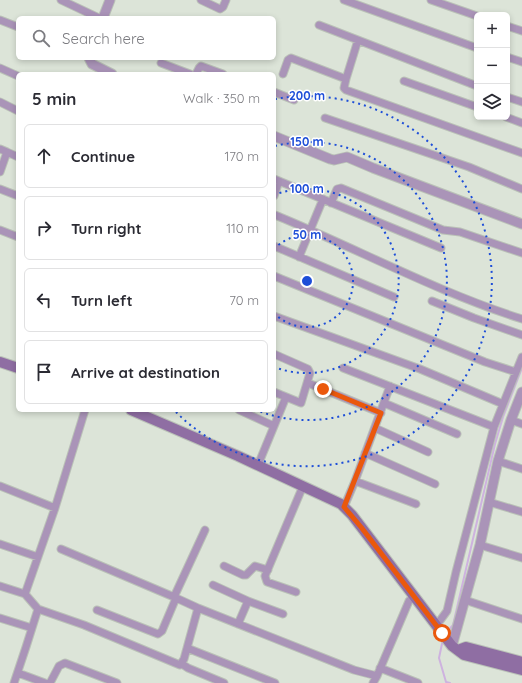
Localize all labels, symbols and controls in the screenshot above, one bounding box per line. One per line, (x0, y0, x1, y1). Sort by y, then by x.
map controls (474, 12, 510, 120)
button: + (474, 12, 510, 48)
search box (16, 16, 276, 60)
icon: search (30, 27, 52, 49)
text: Search here (62, 29, 145, 48)
button: − (474, 48, 510, 84)
button: layers (474, 84, 510, 120)
text: 5 min (32, 88, 76, 109)
text: 200 m (289, 88, 325, 103)
text: Walk · 350 m (183, 90, 260, 106)
text: 150 m (290, 134, 324, 149)
icon: ahead (33, 145, 55, 167)
text: Continue (71, 147, 135, 166)
text: 170 m (224, 148, 259, 164)
text: 100 m (290, 181, 324, 196)
icon: right (33, 217, 55, 239)
text: Turn right (71, 219, 142, 238)
text: 110 m (226, 220, 259, 236)
text: 50 m (293, 227, 321, 242)
centre of rings (300, 274, 314, 288)
icon: left (33, 289, 55, 311)
text: Turn left (71, 291, 133, 310)
text: 70 m (229, 292, 259, 308)
icon: arrive (33, 361, 55, 383)
text: Arrive at destination (71, 363, 220, 382)
route end (314, 380, 332, 398)
route start (433, 624, 451, 642)

